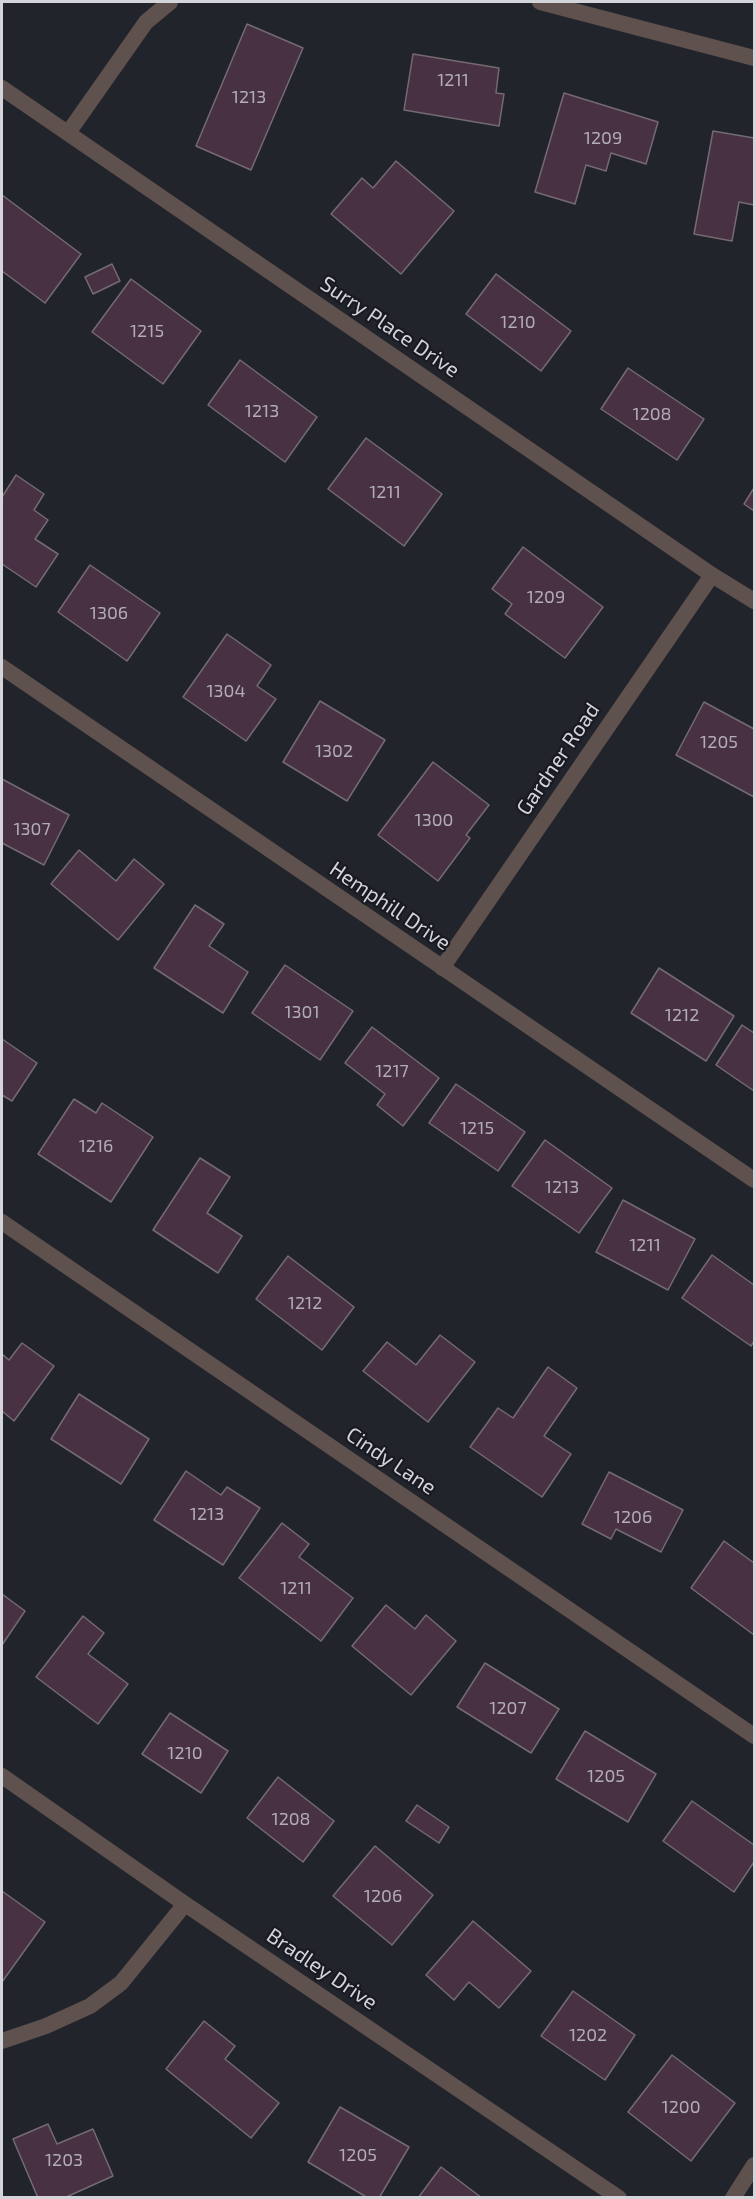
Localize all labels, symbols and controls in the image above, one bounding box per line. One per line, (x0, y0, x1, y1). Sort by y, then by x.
house number: 1211 (437, 69, 469, 91)
house number: 1213 (232, 86, 266, 108)
house number: 1209 (584, 127, 622, 149)
street label: Surry Place Drive (316, 271, 464, 383)
house number: 1210 (500, 311, 536, 333)
house number: 1215 (130, 320, 164, 342)
house number: 1213 (245, 400, 279, 422)
house number: 1208 (632, 403, 672, 425)
house number: 1211 (369, 481, 401, 503)
house number: 1209 (527, 586, 565, 608)
house number: 1306 (90, 602, 128, 624)
house number: 1304 (206, 680, 246, 702)
street label: Gardner Road (511, 698, 605, 820)
house number: 1205 (700, 731, 738, 753)
house number: 1302 (315, 740, 353, 762)
house number: 1300 (415, 809, 453, 831)
house number: 1307 (13, 818, 51, 840)
street label: Hemphill Drive (325, 856, 455, 956)
house number: 1301 (284, 1001, 320, 1023)
house number: 1212 (665, 1004, 699, 1026)
house number: 1217 (375, 1060, 409, 1082)
house number: 1215 (460, 1117, 494, 1139)
house number: 1216 (79, 1135, 113, 1157)
house number: 1213 (545, 1176, 579, 1198)
house number: 1211 (629, 1234, 661, 1256)
house number: 1212 (288, 1292, 322, 1314)
street label: Cindy Lane (341, 1422, 441, 1500)
house number: 1213 (190, 1503, 224, 1525)
house number: 1206 (614, 1506, 652, 1528)
house number: 1211 (280, 1577, 312, 1599)
house number: 1207 (489, 1697, 527, 1719)
house number: 1210 (167, 1742, 203, 1764)
house number: 1205 (587, 1765, 625, 1787)
house number: 1208 (271, 1808, 311, 1830)
house number: 1206 (364, 1885, 402, 1907)
street label: Bradley Drive (262, 1923, 382, 2015)
house number: 1202 (569, 2024, 607, 2046)
house number: 1200 (662, 2096, 700, 2118)
house number: 1205 (339, 2144, 377, 2166)
house number: 1203 (45, 2149, 83, 2171)

